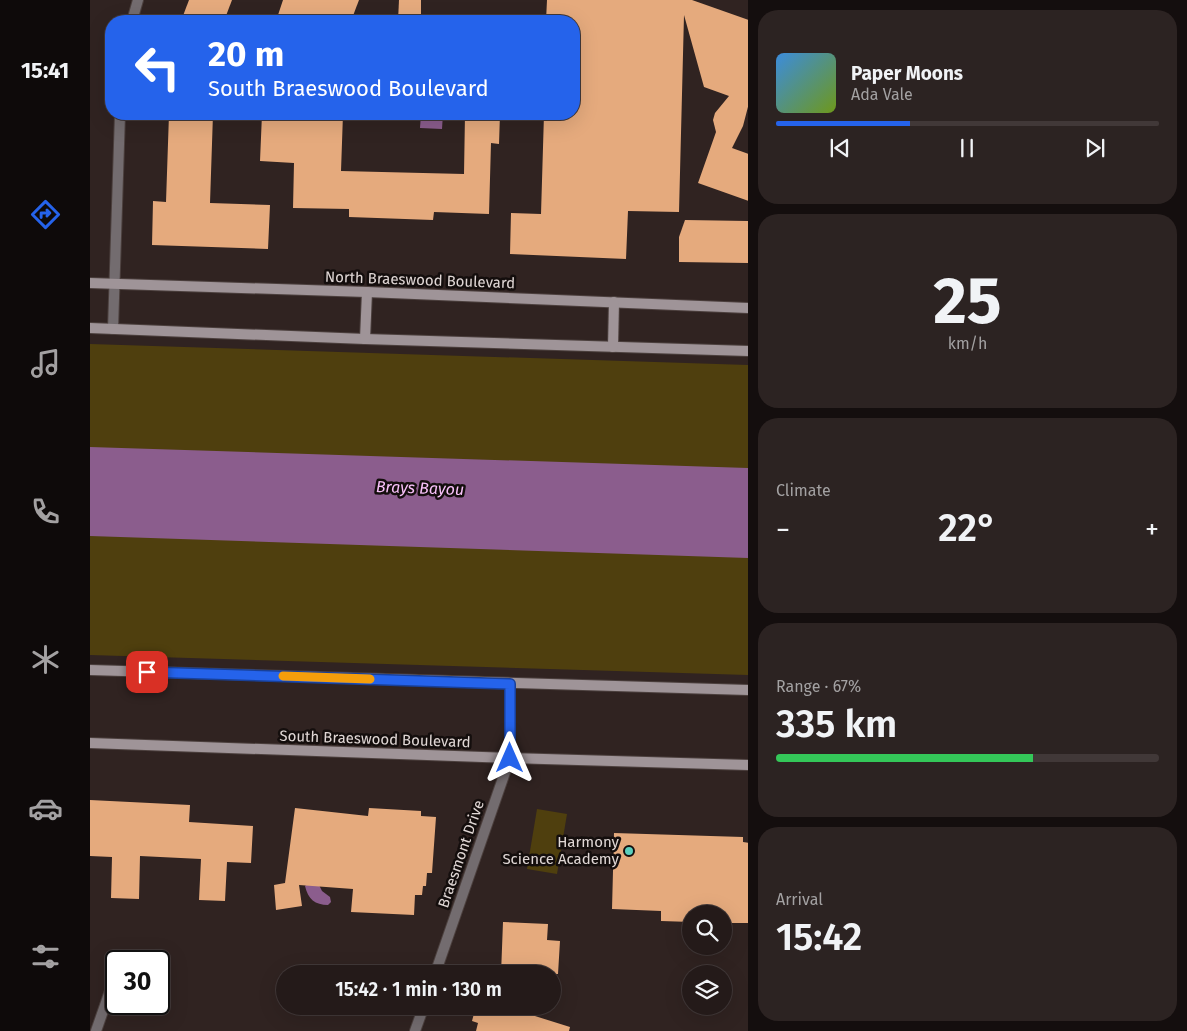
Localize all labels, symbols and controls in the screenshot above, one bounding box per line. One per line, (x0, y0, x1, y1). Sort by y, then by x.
text: 20 m (208, 33, 284, 75)
icon: left (125, 35, 190, 100)
text: 15:41 (21, 57, 69, 84)
text: Paper Moons (851, 62, 963, 85)
text: South Braeswood Boulevard (208, 75, 489, 102)
text: Ada Vale (851, 85, 913, 104)
icon: previous (826, 134, 854, 162)
icon: pause (953, 134, 981, 162)
icon: next (1081, 134, 1109, 162)
icon: directions (28, 197, 63, 232)
text: 25 (933, 262, 1002, 340)
street label: North Braeswood Boulevard (325, 268, 515, 292)
text: km/h (948, 334, 987, 353)
icon: music (28, 346, 63, 381)
water label: Brays Bayou (376, 477, 464, 499)
text: Climate (776, 481, 831, 500)
icon: phone (28, 494, 63, 529)
text: 22° (938, 505, 997, 551)
text: − (776, 513, 790, 546)
text: + (1145, 513, 1159, 546)
icon: climate (28, 642, 63, 677)
pin (126, 651, 168, 693)
icon: arrive (133, 658, 161, 686)
text: Range · 67% (776, 677, 861, 696)
text: 335 km (776, 701, 897, 747)
street label: South Braeswood Boulevard (279, 727, 471, 751)
position arrow (483, 731, 535, 783)
icon: car (28, 791, 63, 826)
street label: Braesmont Drive (434, 798, 488, 910)
place label: Harmony Science Academy (502, 833, 620, 868)
marker: Harmony Science Academy (623, 845, 635, 857)
text: Arrival (776, 890, 823, 909)
map controls (682, 905, 732, 1015)
button: search (682, 905, 732, 955)
text: 15:42 (776, 914, 862, 960)
icon: filters (28, 939, 63, 974)
speed limit sign: 30 (105, 950, 170, 1015)
button: layers (682, 965, 732, 1015)
text: 15:42 · 1 min · 130 m (335, 978, 502, 1001)

